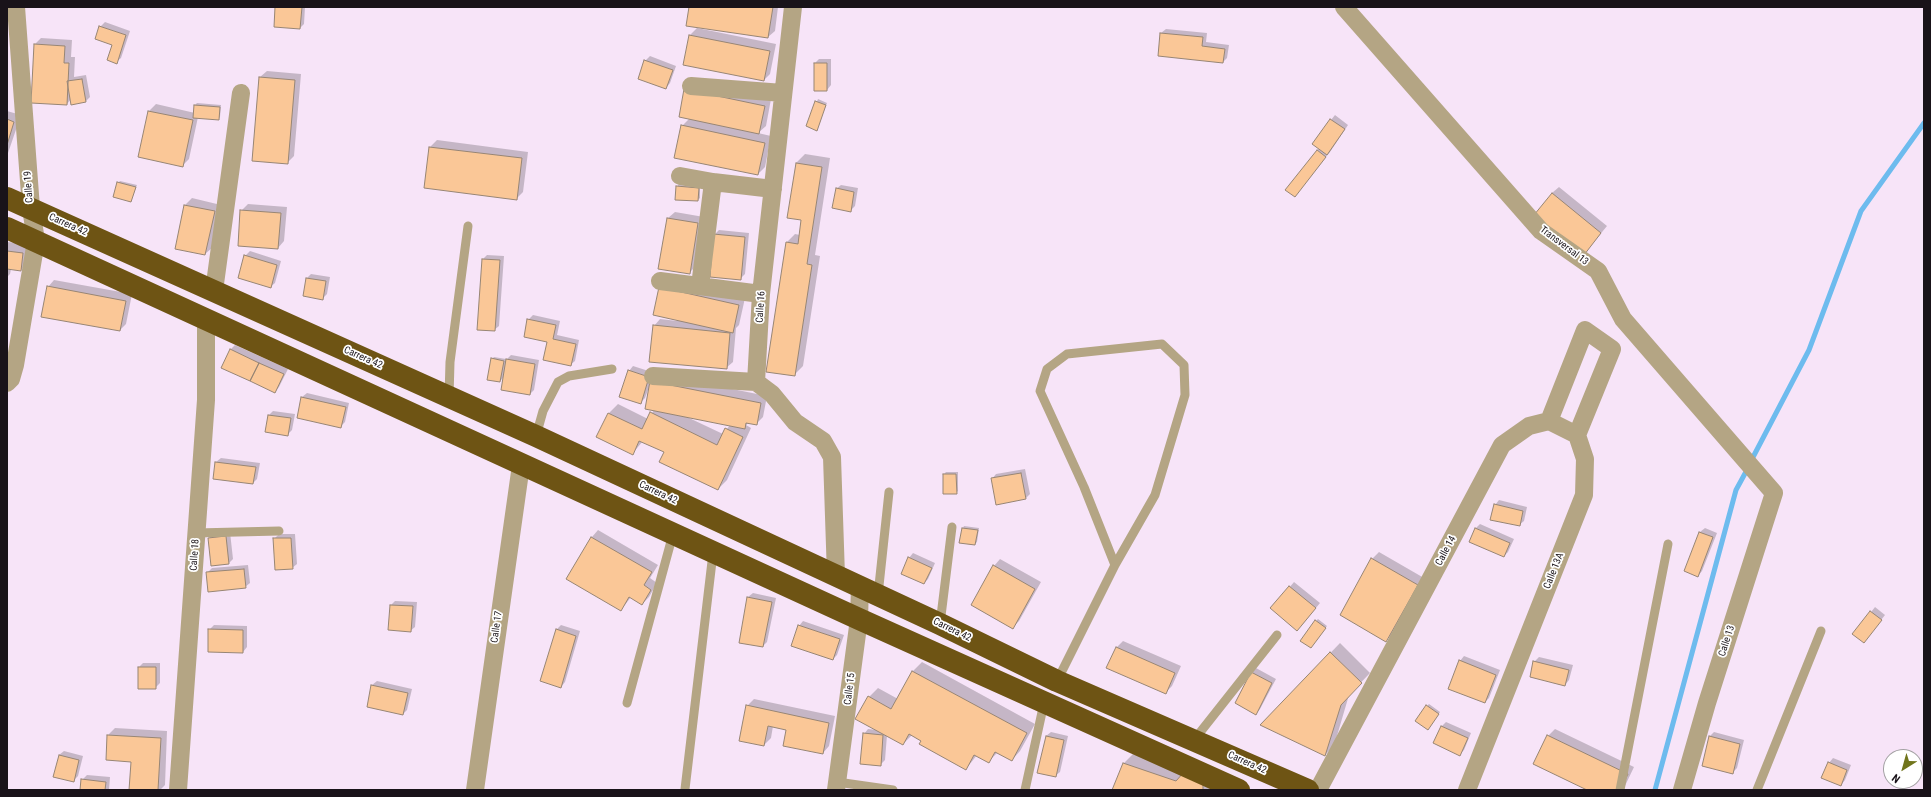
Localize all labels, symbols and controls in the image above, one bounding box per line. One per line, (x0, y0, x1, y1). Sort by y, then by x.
street label: Calle 19 (22, 171, 36, 203)
street label: Carrera 42 (47, 211, 89, 239)
street label: Transversal 13 (1537, 224, 1591, 268)
street label: Calle 16 (754, 291, 768, 323)
street label: Carrera 42 (342, 344, 384, 372)
street label: Carrera 42 (637, 479, 679, 507)
street label: Calle 14 (1433, 534, 1459, 568)
street label: Calle 18 (188, 539, 202, 571)
street label: Calle 13A (1541, 551, 1567, 591)
street label: Calle 17 (489, 610, 505, 644)
street label: Carrera 42 (931, 616, 973, 644)
street label: Calle 13 (1716, 624, 1738, 658)
street label: Calle 15 (842, 672, 858, 706)
street label: Carrera 42 (1226, 749, 1268, 777)
north arrow (1883, 749, 1923, 789)
text: N (1889, 771, 1903, 785)

